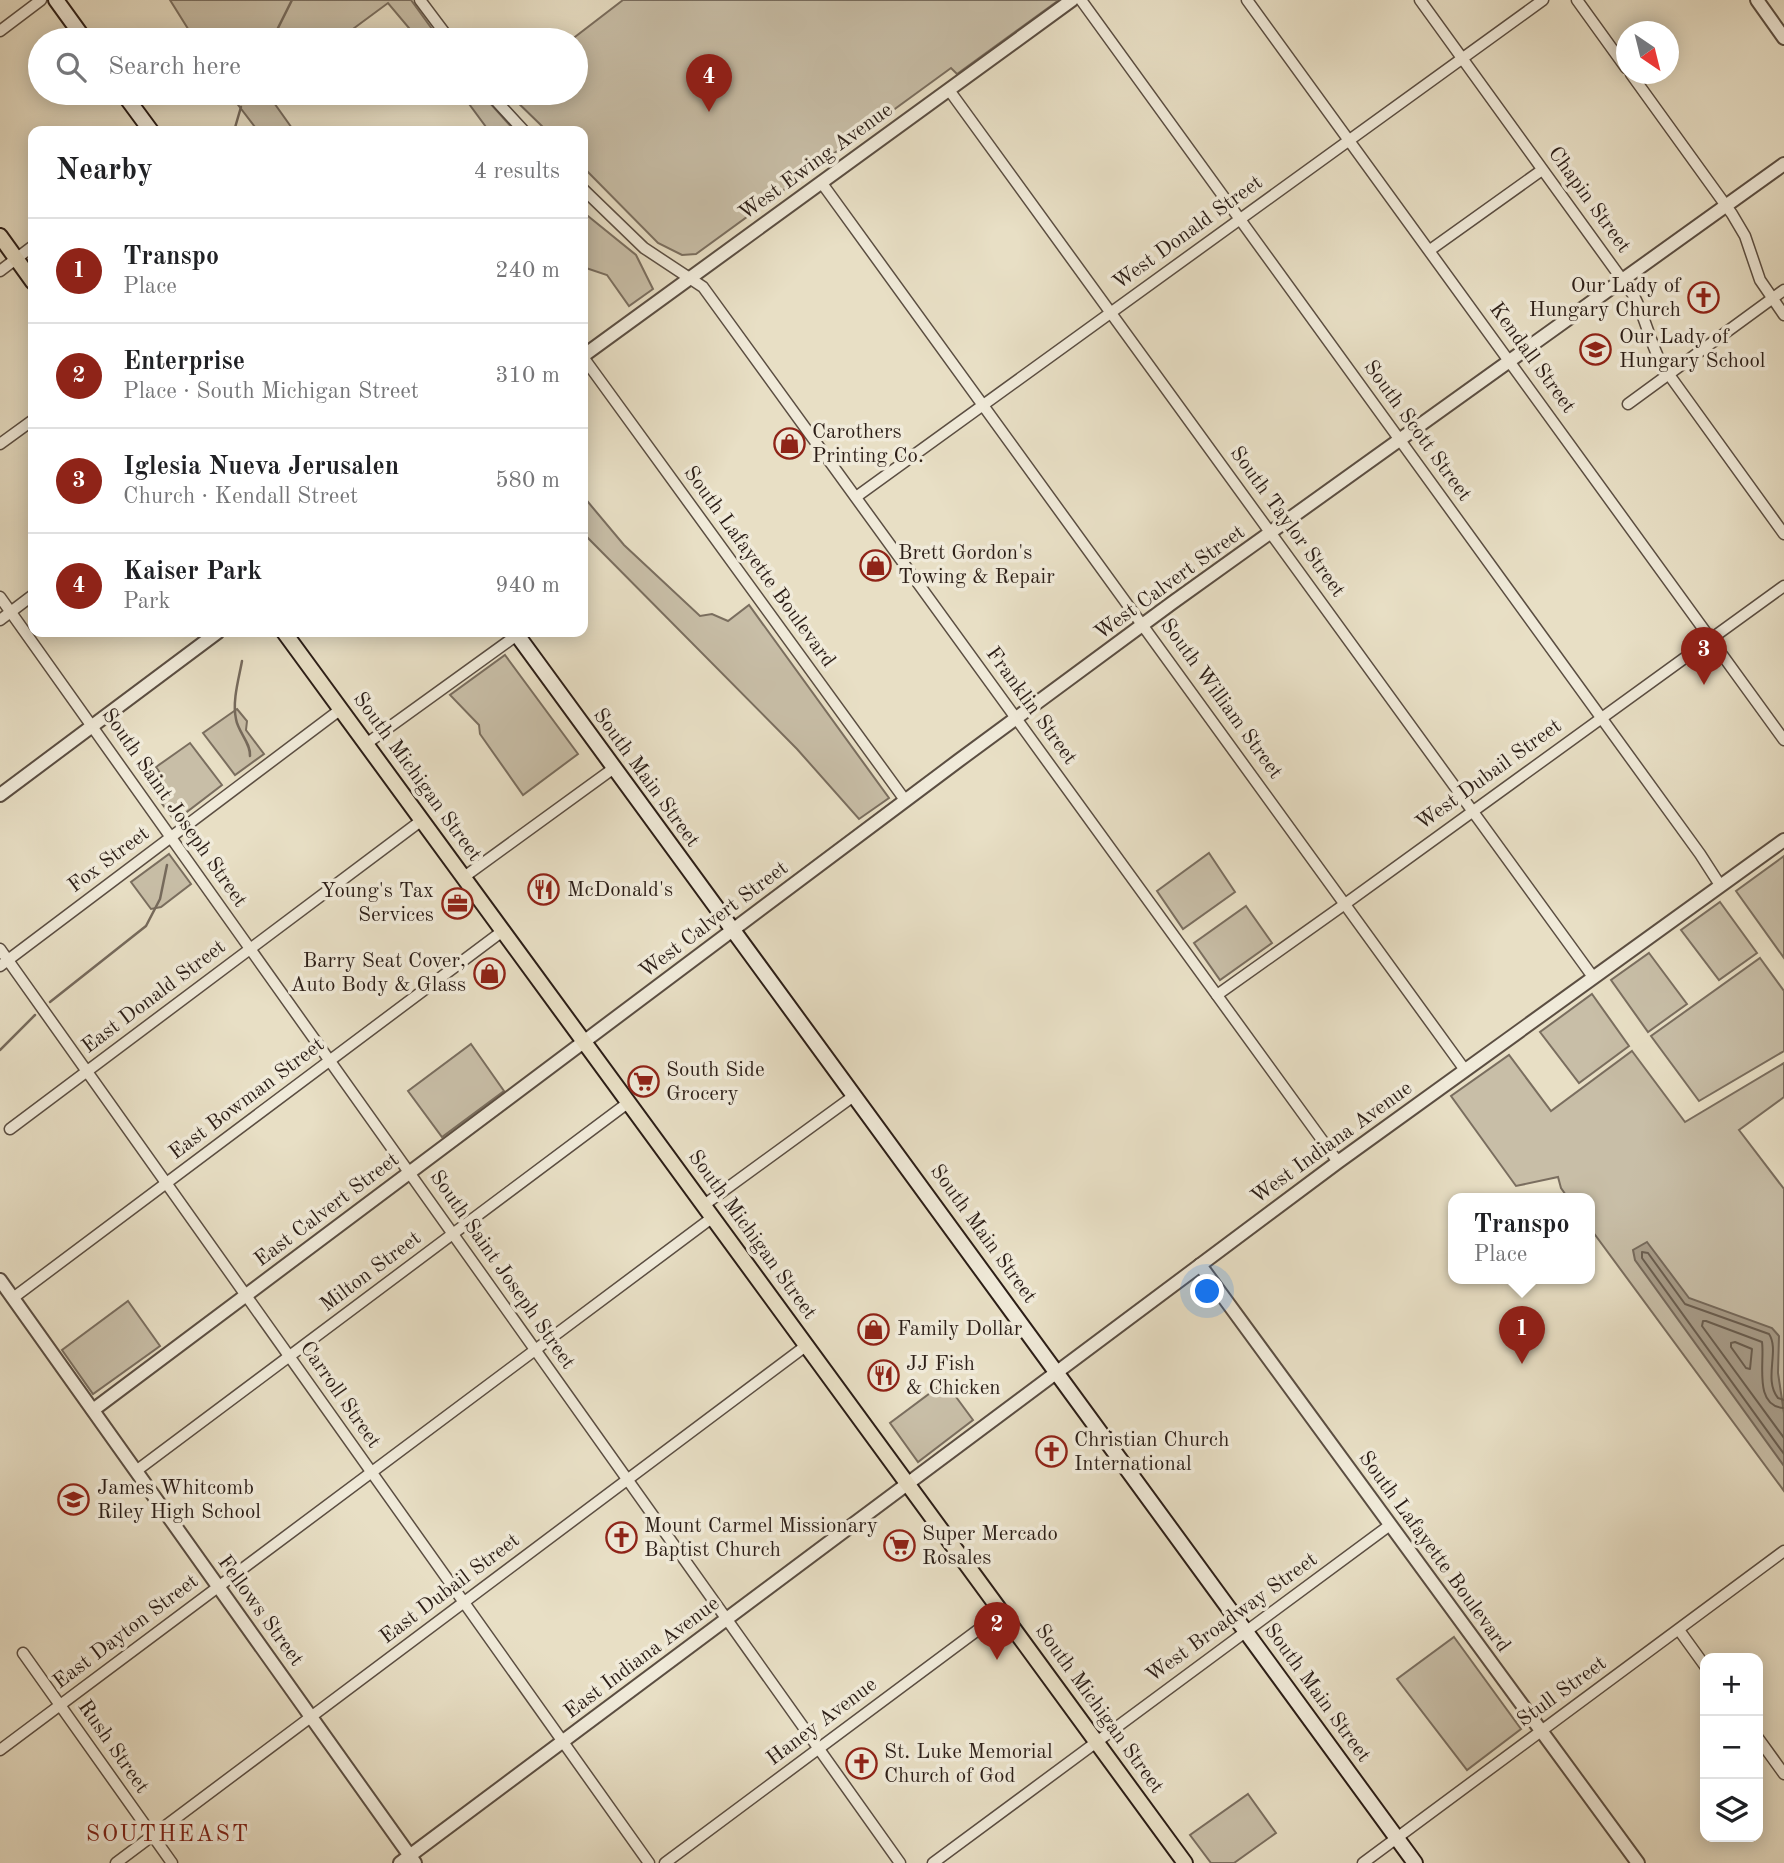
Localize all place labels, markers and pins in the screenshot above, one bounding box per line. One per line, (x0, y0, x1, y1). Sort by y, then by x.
pin: 4 (686, 54, 732, 112)
place label: Our Lady of Hungary Church (1529, 276, 1682, 321)
church icon: Our Lady of Hungary Church (1687, 281, 1721, 315)
place label: Our Lady of Hungary School (1619, 327, 1766, 372)
school or university icon: Our Lady of Hungary School (1579, 332, 1613, 366)
place label: Carothers Printing Co. (812, 422, 924, 467)
shop icon: Carothers Printing Co. (772, 427, 806, 461)
place label: Brett Gordon's Towing & Repair (898, 543, 1055, 588)
shop icon: Brett Gordon's Towing & Repair (858, 548, 892, 582)
pin: 3 (1681, 627, 1727, 685)
restaurant icon: McDonald's (527, 873, 561, 907)
place label: McDonald's (567, 880, 673, 901)
place label: Young's Tax Services (321, 881, 434, 926)
office icon: Young's Tax Services (440, 886, 474, 920)
place label: Barry Seat Cover, Auto Body & Glass (290, 951, 466, 996)
shop icon: Barry Seat Cover, Auto Body & Glass (472, 956, 506, 990)
place label: South Side Grocery (666, 1060, 765, 1105)
supermarket icon: South Side Grocery (626, 1065, 660, 1099)
pin: 1 (1499, 1306, 1545, 1364)
shop icon: Family Dollar (857, 1312, 891, 1346)
place label: Family Dollar (897, 1319, 1023, 1340)
place label: JJ Fish & Chicken (906, 1354, 1001, 1399)
restaurant icon: JJ Fish & Chicken (866, 1359, 900, 1393)
place label: Christian Church International (1074, 1430, 1229, 1475)
church icon: Christian Church International (1034, 1435, 1068, 1469)
place label: James Whitcomb Riley High School (97, 1478, 261, 1523)
school or university icon: James Whitcomb Riley High School (57, 1483, 91, 1517)
place label: Mount Carmel Missionary Baptist Church (644, 1516, 878, 1561)
church icon: Mount Carmel Missionary Baptist Church (604, 1521, 638, 1555)
place label: Super Mercado Rosales (922, 1524, 1058, 1569)
supermarket icon: Super Mercado Rosales (882, 1529, 916, 1563)
pin: 2 (974, 1602, 1020, 1660)
place label: St. Luke Memorial Church of God (884, 1742, 1053, 1787)
church icon: St. Luke Memorial Church of God (844, 1747, 878, 1781)

